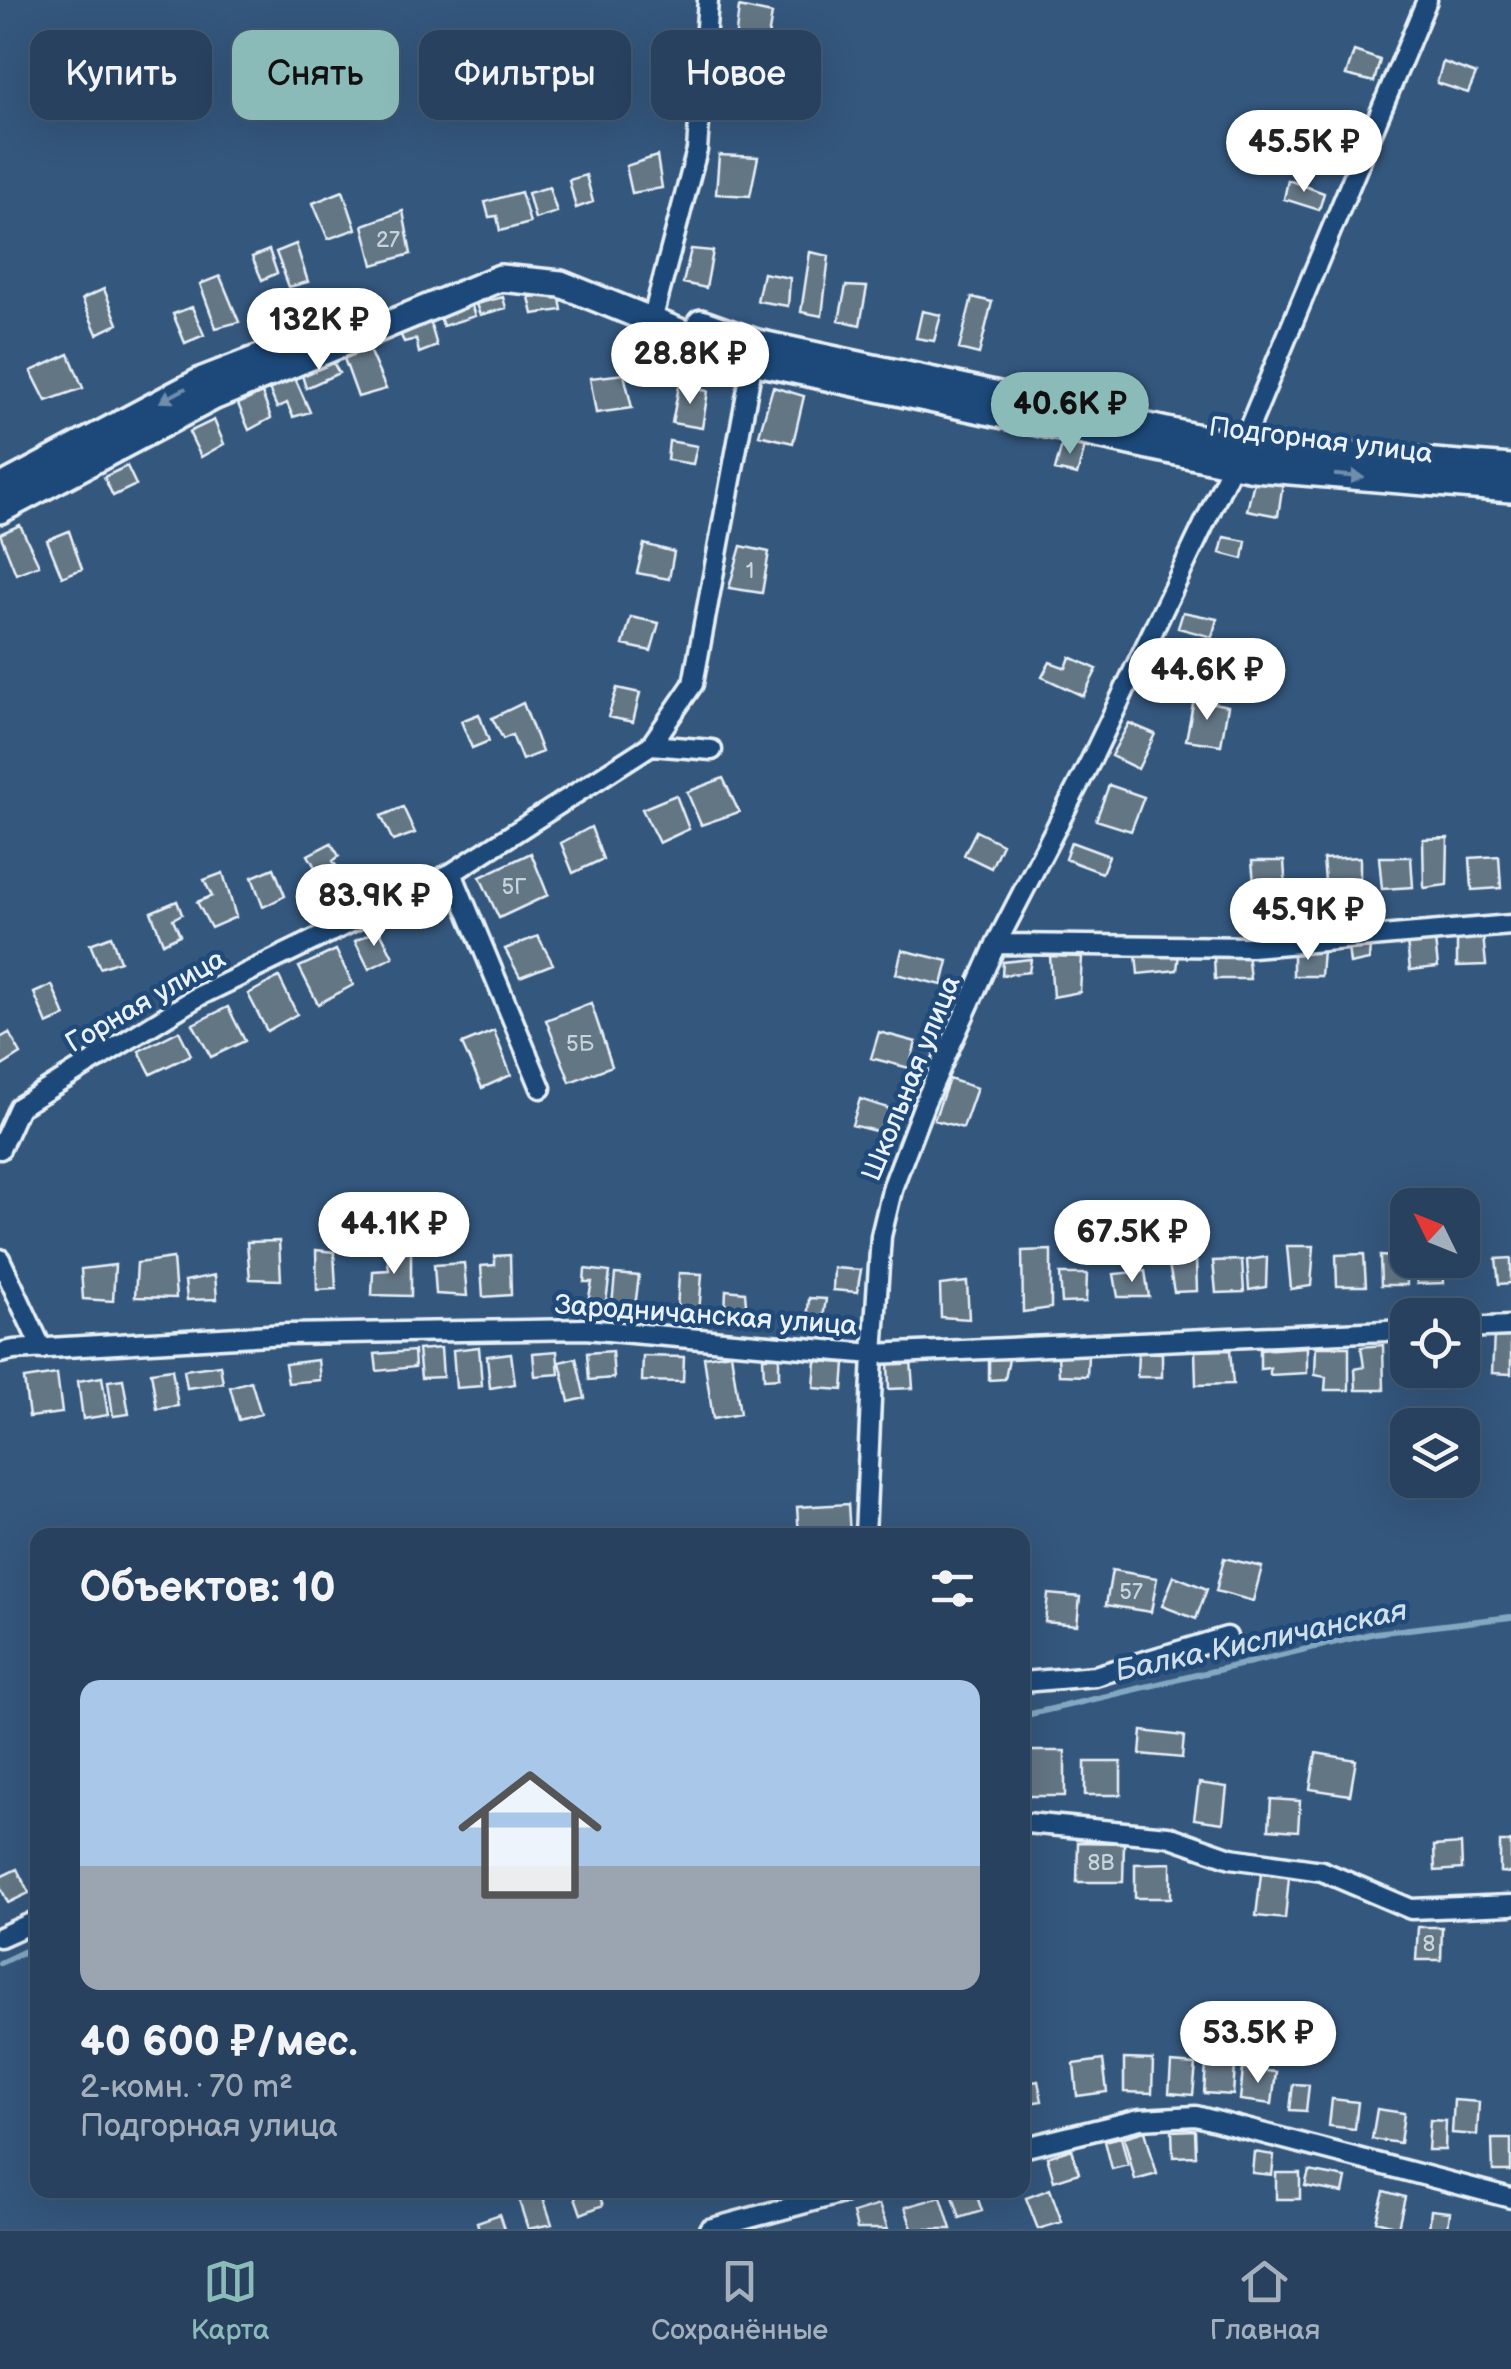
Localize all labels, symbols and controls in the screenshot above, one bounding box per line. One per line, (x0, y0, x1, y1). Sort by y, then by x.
chip: Купить (30, 30, 212, 120)
chip: Снять (232, 30, 399, 120)
chip: Фильтры (419, 30, 631, 120)
chip: Новое (651, 30, 821, 120)
pin: 45.5K ₽ (1212, 110, 1396, 195)
text: 45.5K ₽ (1248, 123, 1360, 162)
house number: 27 (376, 227, 400, 254)
pin: 132K ₽ (238, 288, 400, 373)
text: 132K ₽ (269, 301, 369, 340)
pin: 28.8K ₽ (598, 322, 782, 407)
text: 28.8K ₽ (633, 335, 747, 374)
pin: 40.6K ₽ (978, 372, 1162, 457)
text: 40.6K ₽ (1013, 385, 1127, 424)
one-way arrow (159, 386, 187, 404)
street label: Подгорная улица (1207, 410, 1435, 471)
one-way arrow (1333, 468, 1365, 484)
house number: 1 (746, 558, 754, 585)
pin: 44.6K ₽ (1115, 638, 1299, 723)
text: 44.6K ₽ (1150, 651, 1264, 690)
pin: 83.9K ₽ (282, 864, 466, 949)
house number: 5Г (502, 874, 526, 901)
text: 83.9K ₽ (318, 877, 430, 916)
pin: 45.9K ₽ (1216, 878, 1400, 963)
text: 45.9K ₽ (1252, 891, 1364, 930)
street label: Горная улица (60, 942, 232, 1060)
street label: Школьная улица (855, 971, 968, 1186)
house number: 5Б (566, 1031, 595, 1058)
north arrow (1390, 1188, 1480, 1278)
map controls (1390, 1188, 1480, 1498)
pin: 44.1K ₽ (302, 1192, 486, 1277)
pin: 67.5K ₽ (1040, 1200, 1224, 1285)
text: 44.1K ₽ (340, 1205, 448, 1244)
text: 67.5K ₽ (1076, 1213, 1188, 1252)
street label: Зародничанская улица (553, 1288, 859, 1343)
button: locate (1390, 1298, 1480, 1388)
button: layers (1390, 1408, 1480, 1498)
icon: filters (925, 1561, 980, 1616)
text: Объектов: 10 (80, 1563, 336, 1614)
house number: 57 (1119, 1579, 1143, 1606)
water label: Балка Кисличанская (1112, 1592, 1411, 1690)
icon: home (440, 1745, 620, 1925)
house number: 8В (1088, 1850, 1114, 1877)
house number: 8 (1423, 1931, 1435, 1958)
pin: 53.5K ₽ (1166, 2001, 1350, 2086)
text: 53.5K ₽ (1202, 2014, 1314, 2053)
text: 40 600 ₽/мес. (80, 2017, 358, 2068)
text: 2-комн. · 70 m² (80, 2068, 293, 2107)
text: Подгорная улица (80, 2107, 338, 2146)
tab: Карта (191, 2254, 270, 2347)
tab: Сохранённые (651, 2254, 828, 2347)
tab: Главная (1210, 2254, 1320, 2347)

